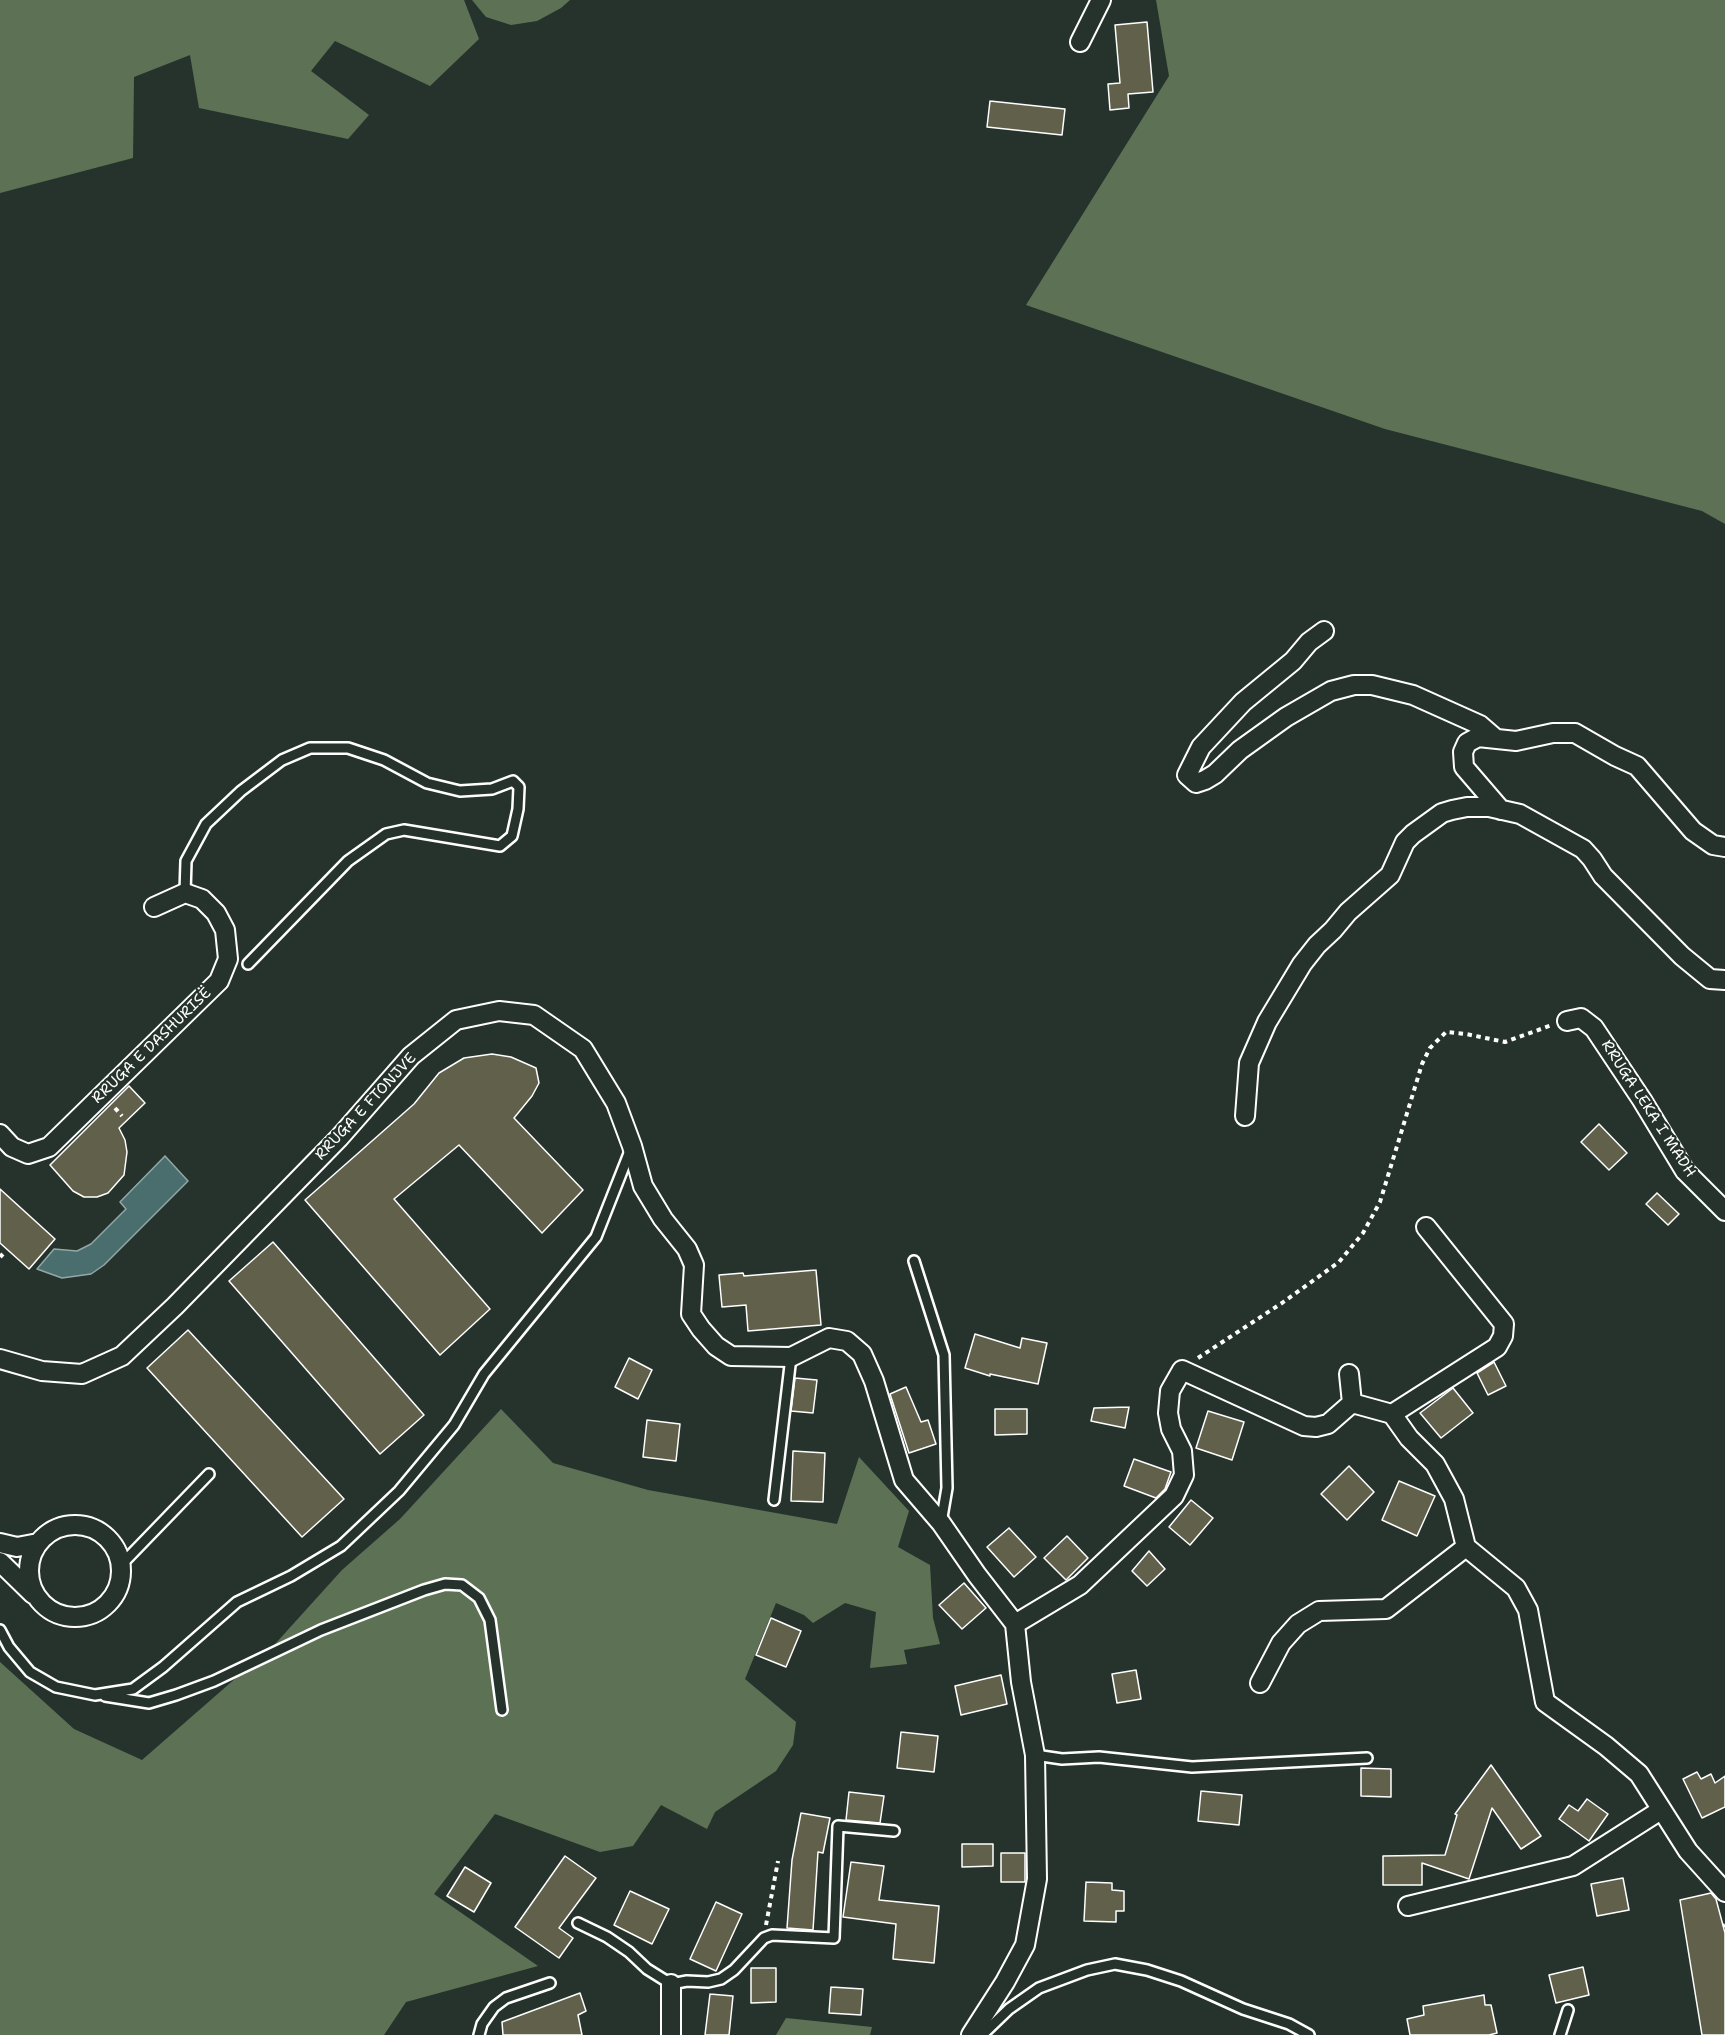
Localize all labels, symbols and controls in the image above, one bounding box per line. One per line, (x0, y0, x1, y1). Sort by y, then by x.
street label: RRUGA E DASHURISË (89, 984, 215, 1108)
street label: RRUGA LEKA I MADH (1597, 1037, 1699, 1181)
street label: RRUGA E FTONJVE (312, 1050, 420, 1164)

